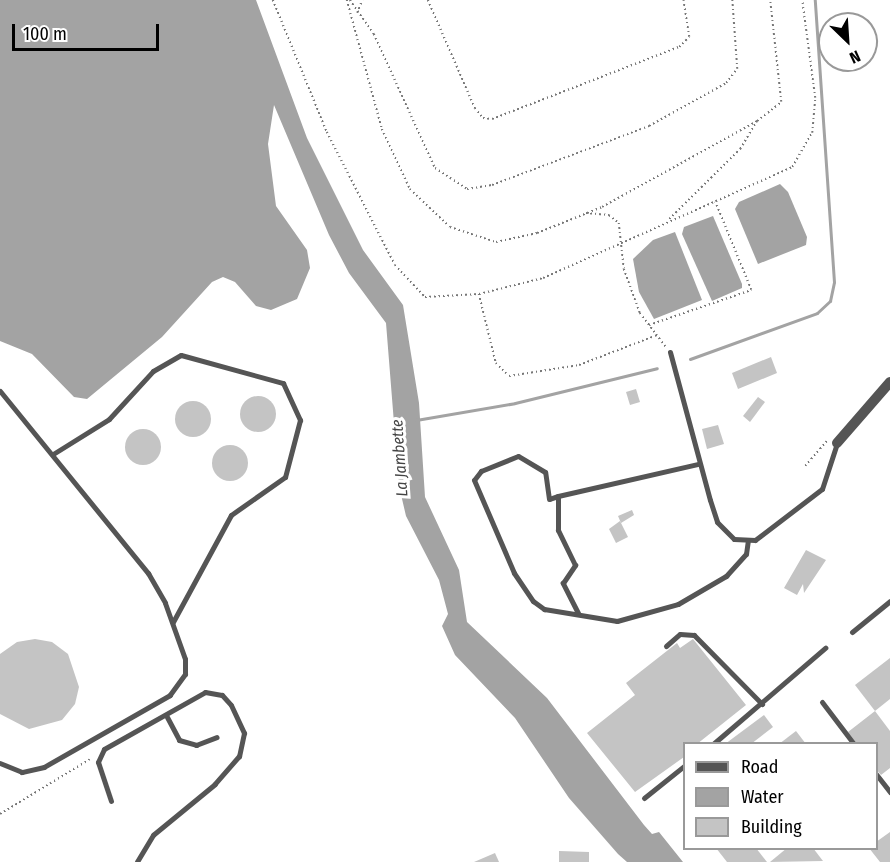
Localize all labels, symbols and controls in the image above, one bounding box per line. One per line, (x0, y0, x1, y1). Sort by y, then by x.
scale bar (15, 12, 162, 50)
north arrow (818, 12, 878, 72)
text: 100 m (23, 23, 67, 45)
text: N (847, 46, 863, 68)
water label: La Jambette (388, 419, 412, 497)
legend (683, 742, 878, 850)
text: Road (741, 756, 778, 778)
text: Water (741, 786, 784, 808)
text: Building (741, 816, 802, 838)

